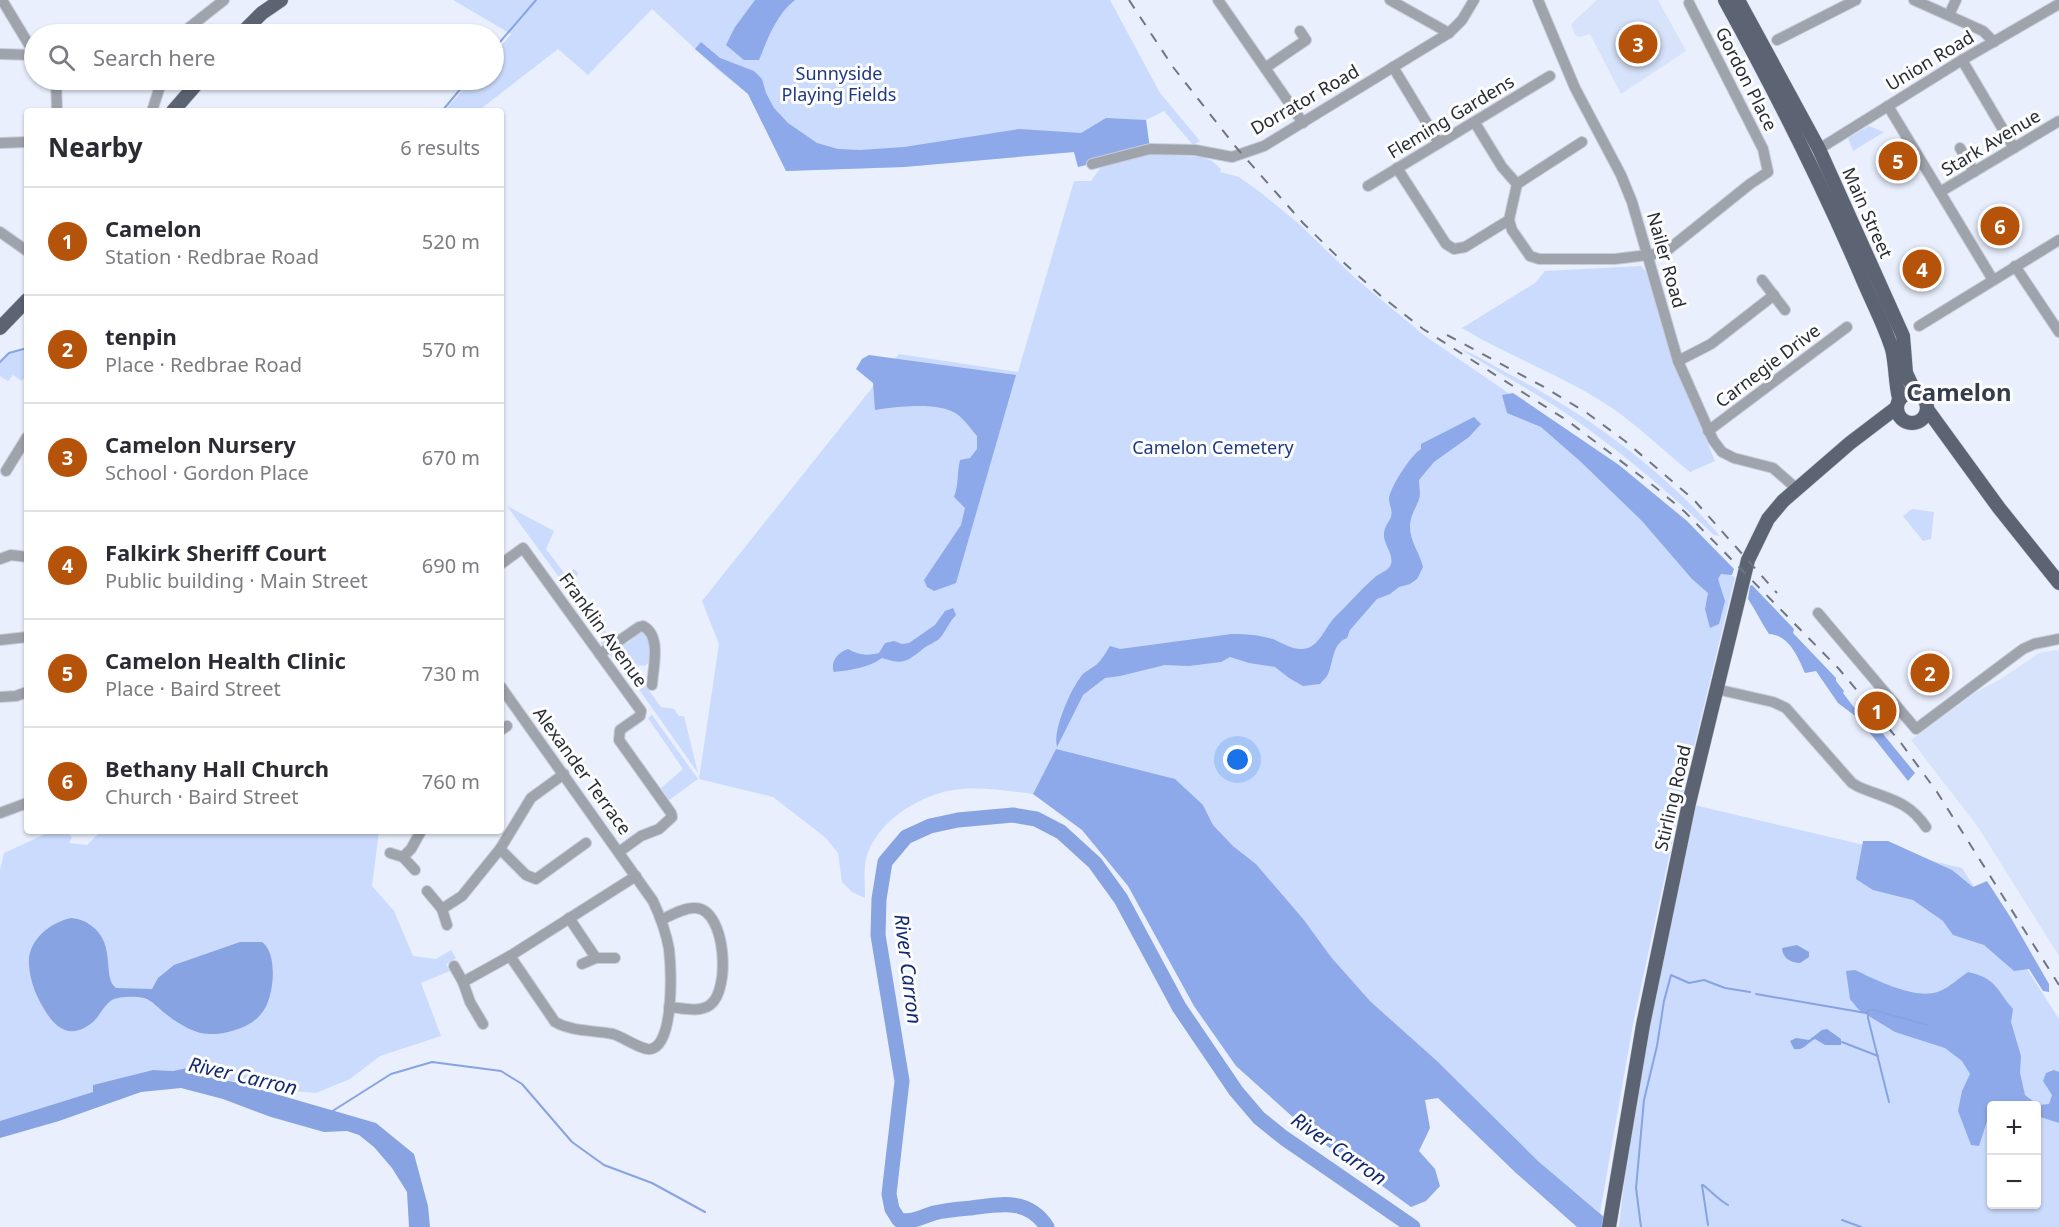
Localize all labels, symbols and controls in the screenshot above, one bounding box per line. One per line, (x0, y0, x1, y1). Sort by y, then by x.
pin: 3 (1618, 22, 1658, 66)
street label: Gordon Place (1710, 23, 1783, 134)
search box (24, 24, 504, 90)
street label: Union Road (1881, 24, 1978, 96)
icon: search (45, 41, 78, 74)
text: Search here (93, 42, 215, 72)
street label: Dorrator Road (1246, 58, 1363, 140)
park label: Sunnyside Playing Fields (782, 61, 896, 106)
street label: Fleming Gardens (1383, 69, 1518, 163)
street label: Stark Avenue (1937, 103, 2044, 181)
text: Nearby (48, 129, 143, 165)
text: 6 results (400, 134, 480, 161)
pin: 5 (1878, 138, 1918, 184)
street label: Main Street (1837, 163, 1899, 262)
pin: 6 (1980, 204, 2020, 248)
street label: Nailer Road (1642, 209, 1692, 310)
text: Camelon (105, 213, 202, 243)
text: 1 (62, 228, 73, 255)
text: 520 m (422, 228, 480, 255)
text: Station · Redbrae Road (105, 243, 319, 270)
pin: 4 (1902, 246, 1942, 292)
street label: Carnegie Drive (1710, 318, 1825, 412)
text: tenpin (105, 321, 177, 351)
text: 2 (62, 336, 73, 363)
text: 570 m (422, 336, 480, 363)
text: Place · Redbrae Road (105, 351, 302, 378)
district label: Camelon (1906, 375, 2012, 408)
text: Camelon Nursery (105, 429, 296, 459)
park label: Camelon Cemetery (1132, 435, 1295, 459)
text: 3 (62, 444, 73, 471)
text: 670 m (422, 444, 480, 471)
text: School · Gordon Place (105, 459, 309, 486)
text: Falkirk Sheriff Court (105, 537, 326, 567)
text: 4 (62, 552, 73, 579)
text: 690 m (422, 552, 480, 579)
text: Public building · Main Street (105, 567, 368, 594)
street label: Franklin Avenue (554, 568, 653, 691)
text: Camelon Health Clinic (105, 645, 346, 675)
pin: 2 (1910, 650, 1950, 696)
text: 5 (62, 660, 73, 687)
text: 730 m (422, 660, 480, 687)
text: Place · Baird Street (105, 675, 281, 702)
pin: 1 (1858, 688, 1896, 734)
street label: Alexander Terrace (528, 702, 637, 839)
street label: Stirling Road (1648, 743, 1696, 853)
your location (1223, 745, 1252, 774)
text: Bethany Hall Church (105, 753, 329, 783)
text: 6 (62, 768, 73, 795)
text: 760 m (422, 768, 480, 795)
text: Church · Baird Street (105, 783, 299, 810)
water label: River Carron (888, 912, 929, 1025)
water label: River Carron (186, 1050, 300, 1101)
map controls (1987, 1101, 2041, 1209)
button: + (1987, 1101, 2041, 1155)
water label: River Carron (1286, 1106, 1392, 1191)
button: − (1987, 1155, 2041, 1209)

